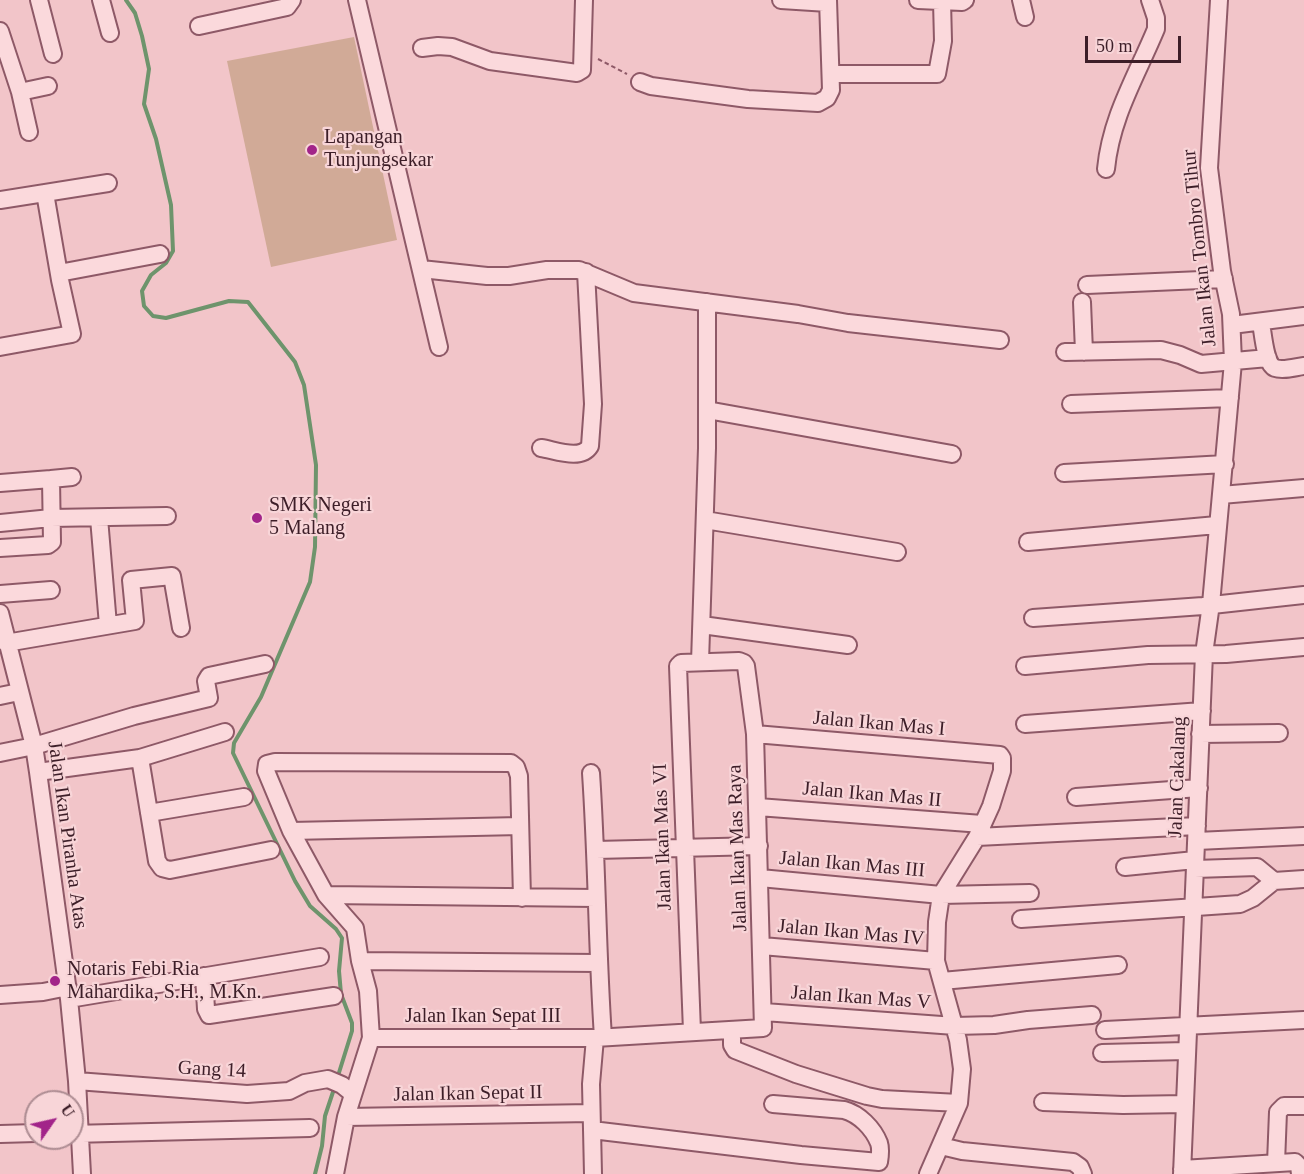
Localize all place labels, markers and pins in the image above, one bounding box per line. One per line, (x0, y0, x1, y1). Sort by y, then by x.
place label: Lapangan Tunjungsekar (324, 126, 433, 173)
marker: Lapangan Tunjungsekar (305, 143, 319, 157)
place label: SMK Negeri 5 Malang (269, 494, 372, 541)
marker: SMK Negeri 5 Malang (250, 511, 264, 525)
place label: Notaris Febi Ria Mahardika, S.H., M.Kn. (67, 958, 261, 1005)
marker: Notaris Febi Ria Mahardika, S.H., M.Kn. (48, 974, 62, 988)

